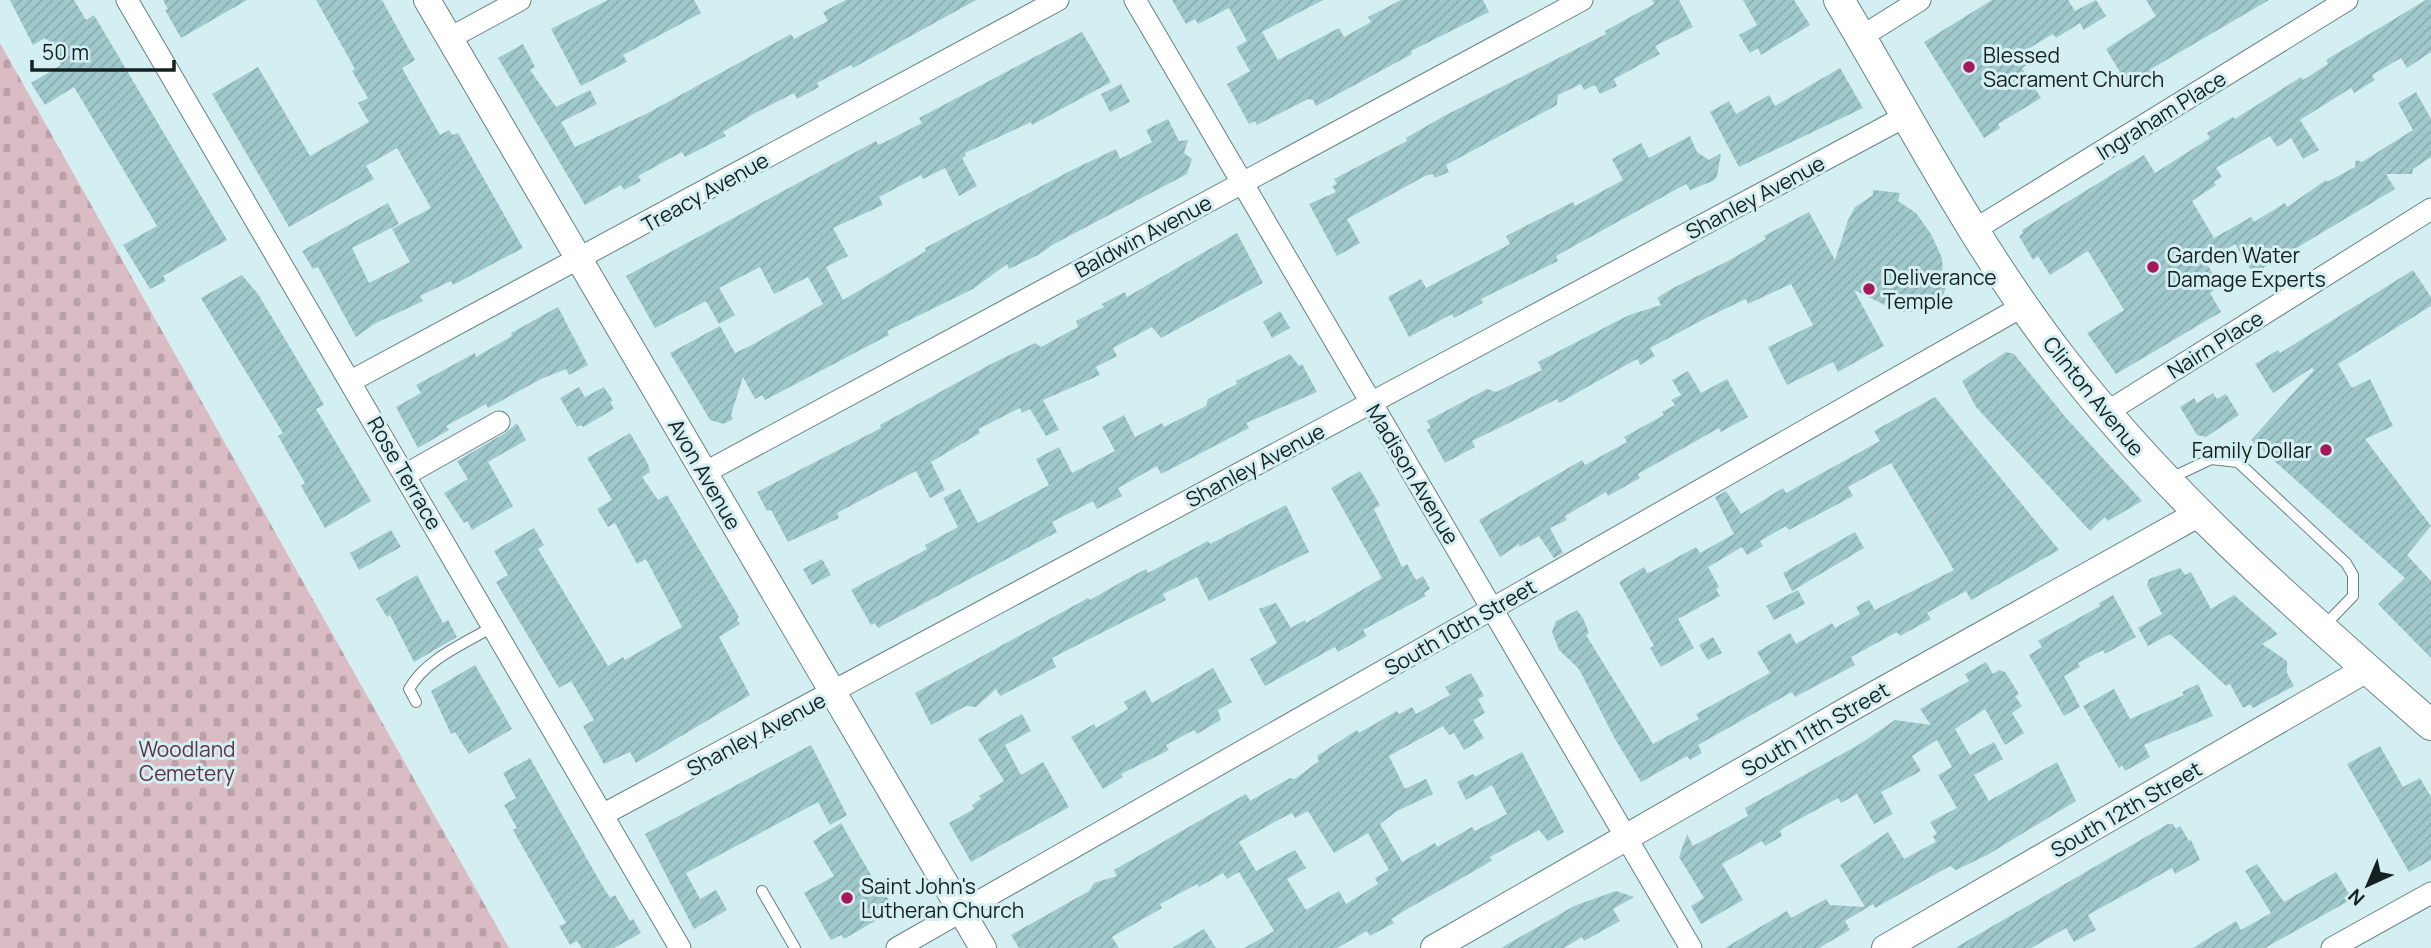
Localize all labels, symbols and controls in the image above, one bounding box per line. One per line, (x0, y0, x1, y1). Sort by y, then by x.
scale bar (32, 28, 173, 72)
text: 50 m (42, 38, 89, 66)
place label: Blessed Sacrament Church (1983, 41, 2164, 93)
marker: Blessed Sacrament Church (1961, 59, 1977, 75)
street label: Ingraham Place (2091, 64, 2231, 166)
street label: Treacy Avenue (637, 146, 773, 238)
street label: Shanley Avenue (1681, 149, 1829, 245)
street label: Baldwin Avenue (1070, 188, 1216, 284)
place label: Garden Water Damage Experts (2167, 241, 2326, 293)
marker: Garden Water Damage Experts (2145, 259, 2161, 275)
place label: Deliverance Temple (1883, 263, 1997, 315)
marker: Deliverance Temple (1861, 281, 1877, 297)
street label: Nairn Place (2162, 304, 2268, 384)
street label: Clinton Avenue (2037, 330, 2151, 462)
street label: Madison Avenue (1360, 399, 1466, 549)
street label: Rose Terrace (361, 411, 449, 535)
street label: Avon Avenue (662, 413, 748, 535)
street label: Shanley Avenue (1181, 417, 1329, 513)
place label: Family Dollar (2192, 436, 2312, 464)
marker: Family Dollar (2318, 442, 2334, 458)
street label: South 10th Street (1379, 572, 1541, 682)
street label: South 11th Street (1736, 675, 1894, 783)
street label: Shanley Avenue (682, 686, 830, 782)
park label: Woodland Cemetery (138, 735, 236, 787)
street label: South 12th Street (2045, 754, 2207, 864)
north arrow (2333, 850, 2403, 920)
place label: Saint John's Lutheran Church (861, 872, 1024, 924)
text: N (2342, 883, 2370, 911)
marker: Saint John's Lutheran Church (839, 890, 855, 906)

